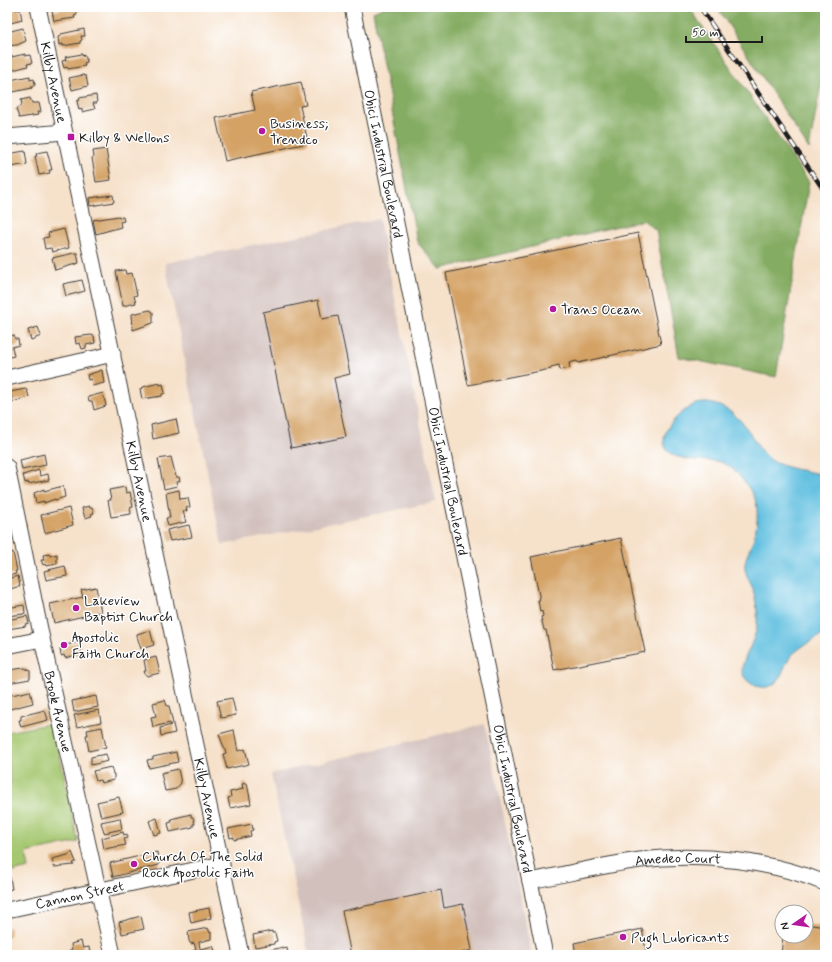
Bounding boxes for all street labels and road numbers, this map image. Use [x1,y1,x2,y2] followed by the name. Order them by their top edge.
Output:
[36,40,71,125] street label: Kilby Avenue
[359,88,407,240] street label: Obici Industrial Boulevard
[424,406,471,557] street label: Obici Industrial Boulevard
[121,439,156,524] street label: Kilby Avenue
[39,669,75,754] street label: Brook Avenue
[488,723,536,875] street label: Obici Industrial Boulevard
[189,756,224,840] street label: Kilby Avenue
[634,849,722,871] street label: Amedeo Court
[34,877,125,914] street label: Cannon Street

